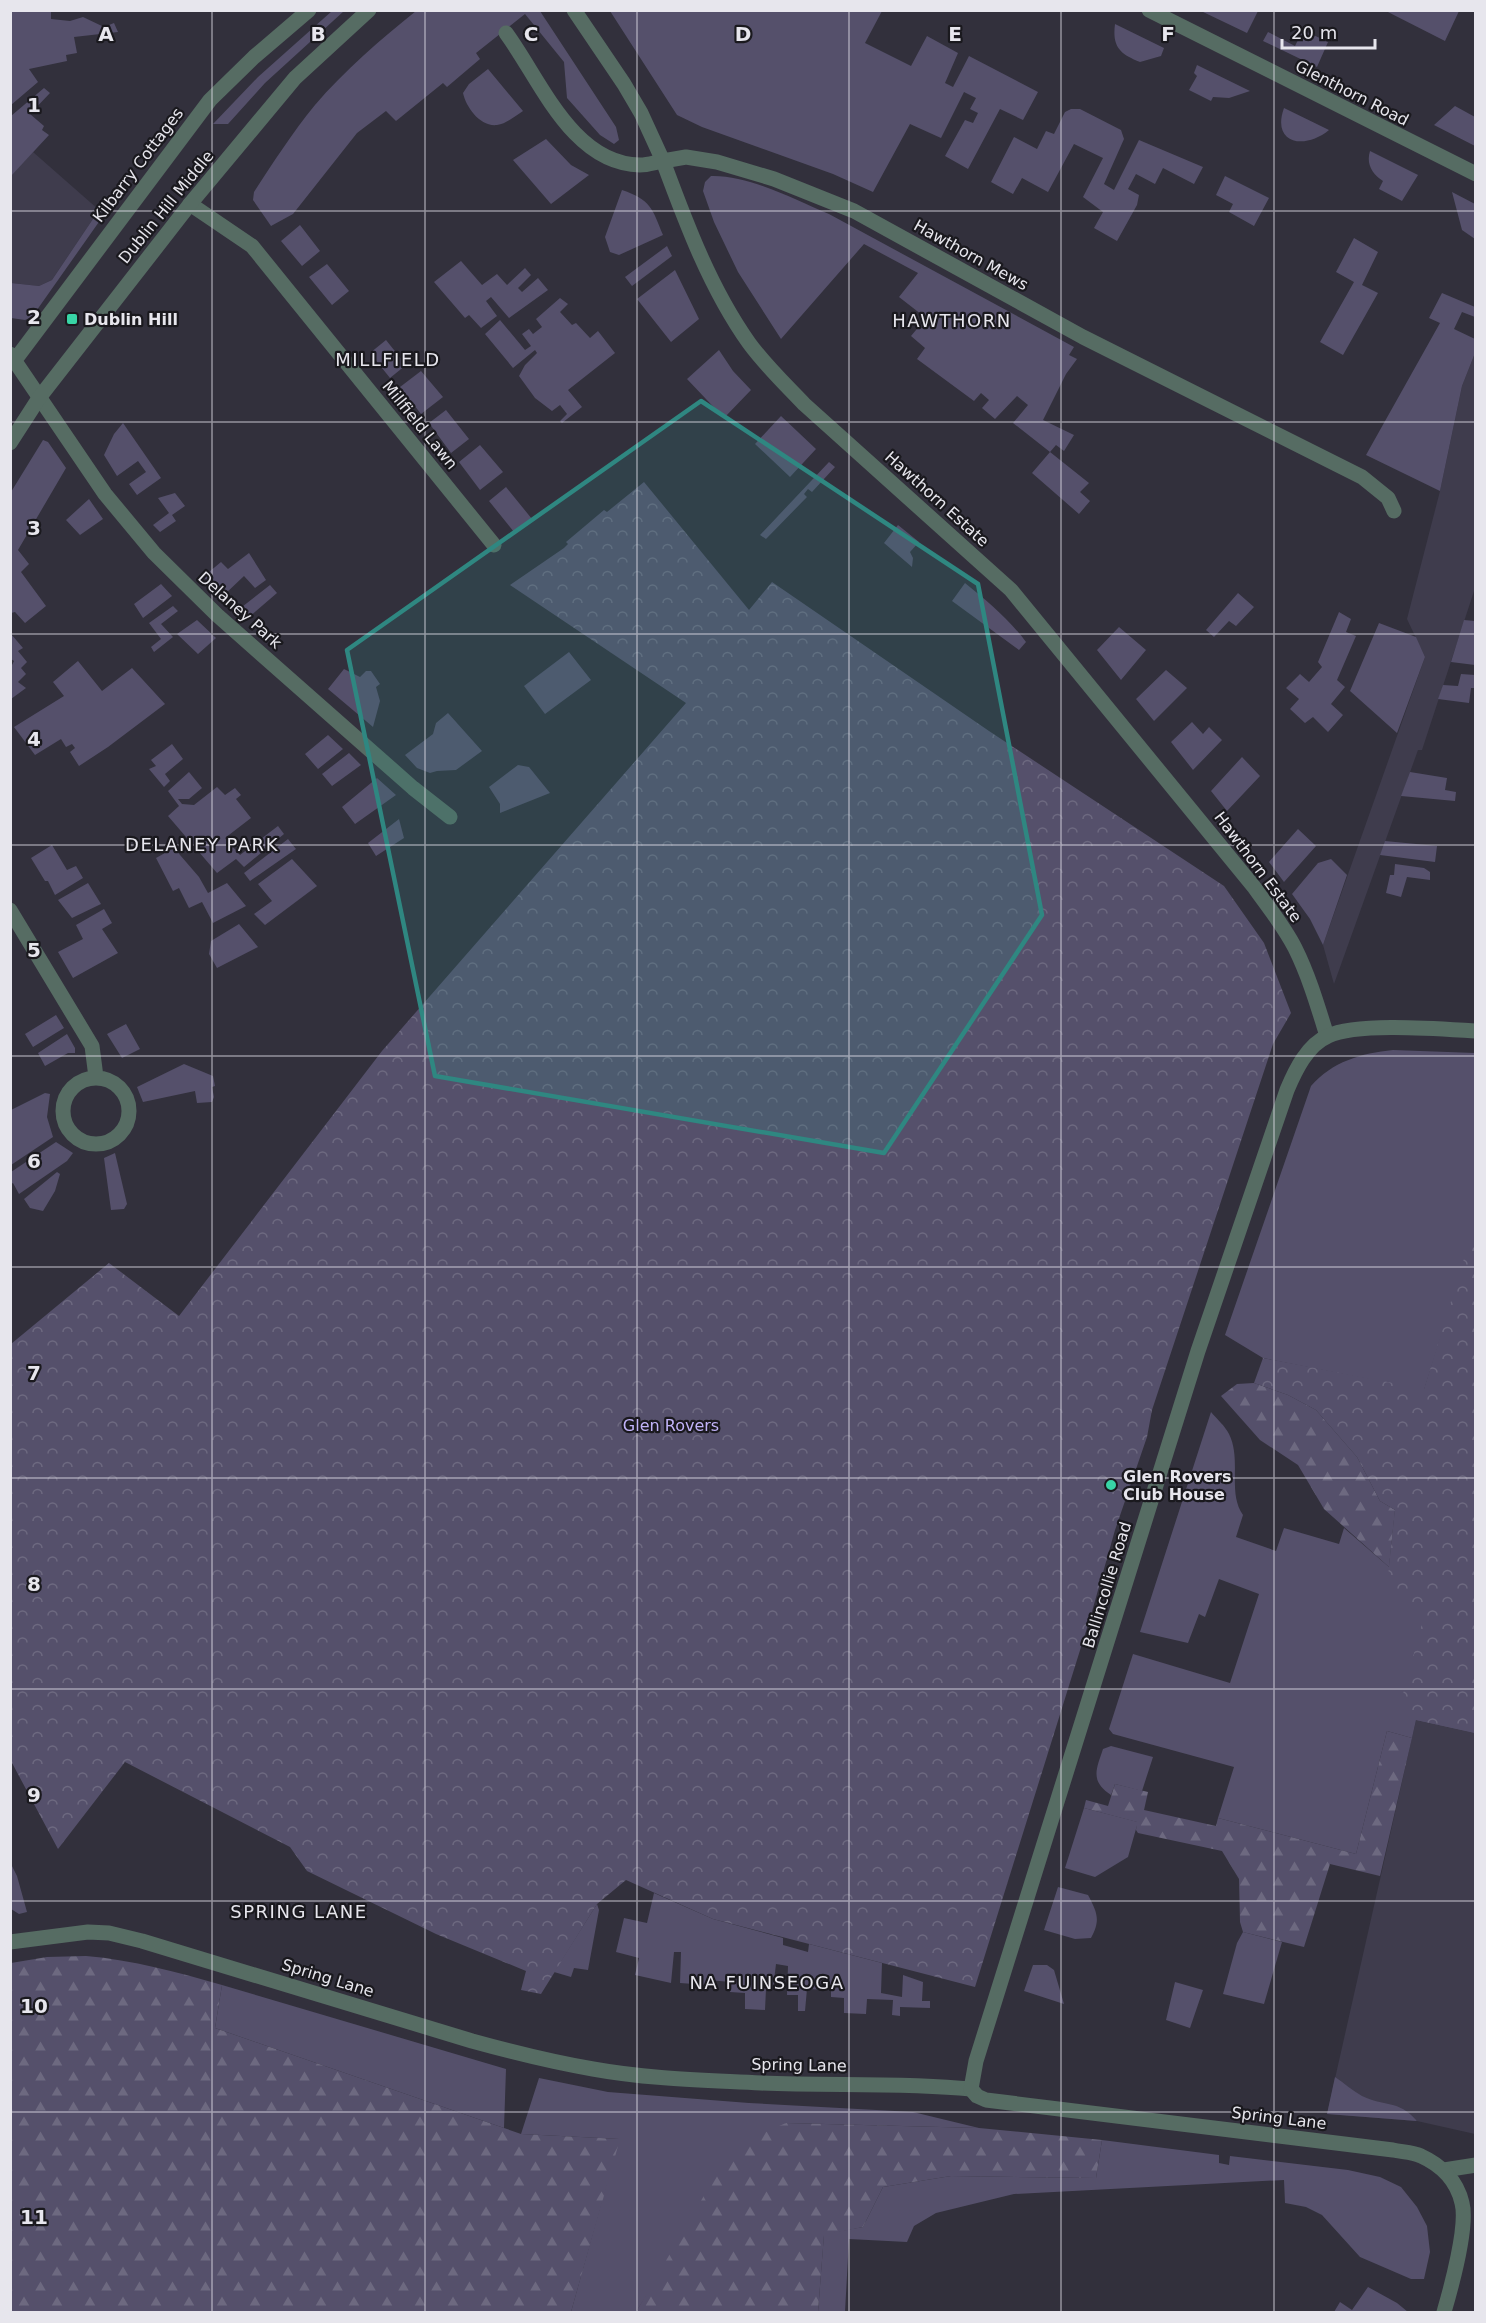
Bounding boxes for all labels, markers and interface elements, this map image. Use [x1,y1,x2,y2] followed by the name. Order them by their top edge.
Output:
[1282,12,1375,50] scale bar
[98,22,114,46] text: A
[310,22,326,46] text: B
[524,22,538,46] text: C
[735,22,751,46] text: D
[948,22,962,46] text: E
[1161,22,1175,46] text: F
[1291,22,1337,43] text: 20 m
[1292,56,1412,130] street label: Glenthorn Road
[27,93,41,117] text: 1
[89,104,187,226] street label: Kilbarry Cottages
[115,147,217,267] street label: Dublin Hill Middle
[911,216,1031,294] street label: Hawthorn Mews
[27,305,41,329] text: 2
[84,310,178,329] place label: Dublin Hill
[892,310,1012,331] district label: HAWTHORN
[65,312,79,326] marker: Dublin Hill
[335,349,441,370] district label: MILLFIELD
[378,377,462,473] street label: Millfield Lawn
[881,447,993,551] street label: Hawthorn Estate
[27,516,41,540] text: 3
[194,568,286,653] street label: Delaney Park
[27,727,41,751] text: 4
[1210,808,1306,926] street label: Hawthorn Estate
[125,834,279,855] district label: DELANEY PARK
[27,938,41,962] text: 5
[27,1149,41,1173] text: 6
[27,1361,41,1385] text: 7
[623,1416,719,1435] park label: Glen Rovers
[1123,1467,1231,1504] place label: Glen Rovers Club House
[1104,1478,1118,1492] marker: Glen Rovers Club House
[1079,1519,1135,1651] street label: Ballincollie Road
[27,1572,41,1596] text: 8
[27,1783,41,1807] text: 9
[230,1901,368,1922] district label: SPRING LANE
[280,1955,376,2001] street label: Spring Lane
[689,1972,845,1993] district label: NA FUINSEOGA
[20,1994,48,2018] text: 10
[751,2055,847,2075] street label: Spring Lane
[1230,2103,1328,2133] street label: Spring Lane
[20,2205,48,2229] text: 11

